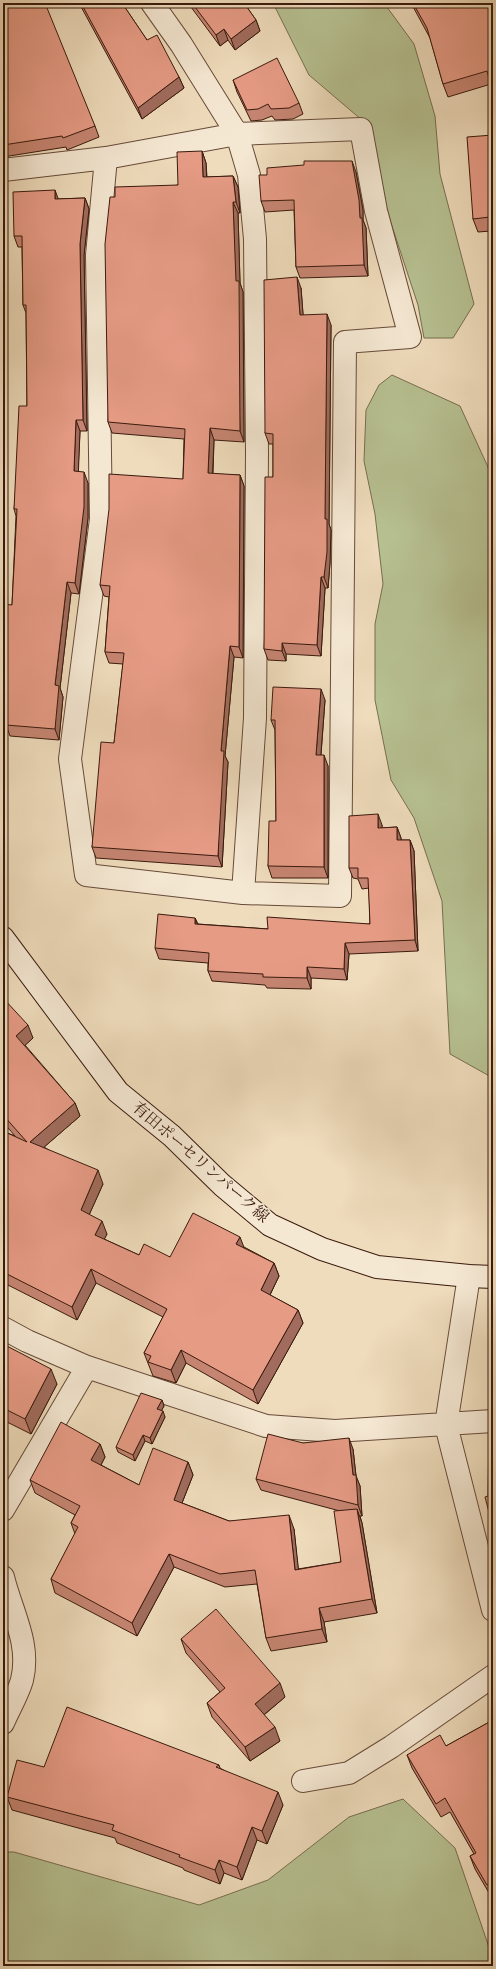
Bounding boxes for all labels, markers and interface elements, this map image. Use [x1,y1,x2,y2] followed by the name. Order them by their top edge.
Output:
[129,1098,272,1226] street label: 有田ポーセリンパーク線

